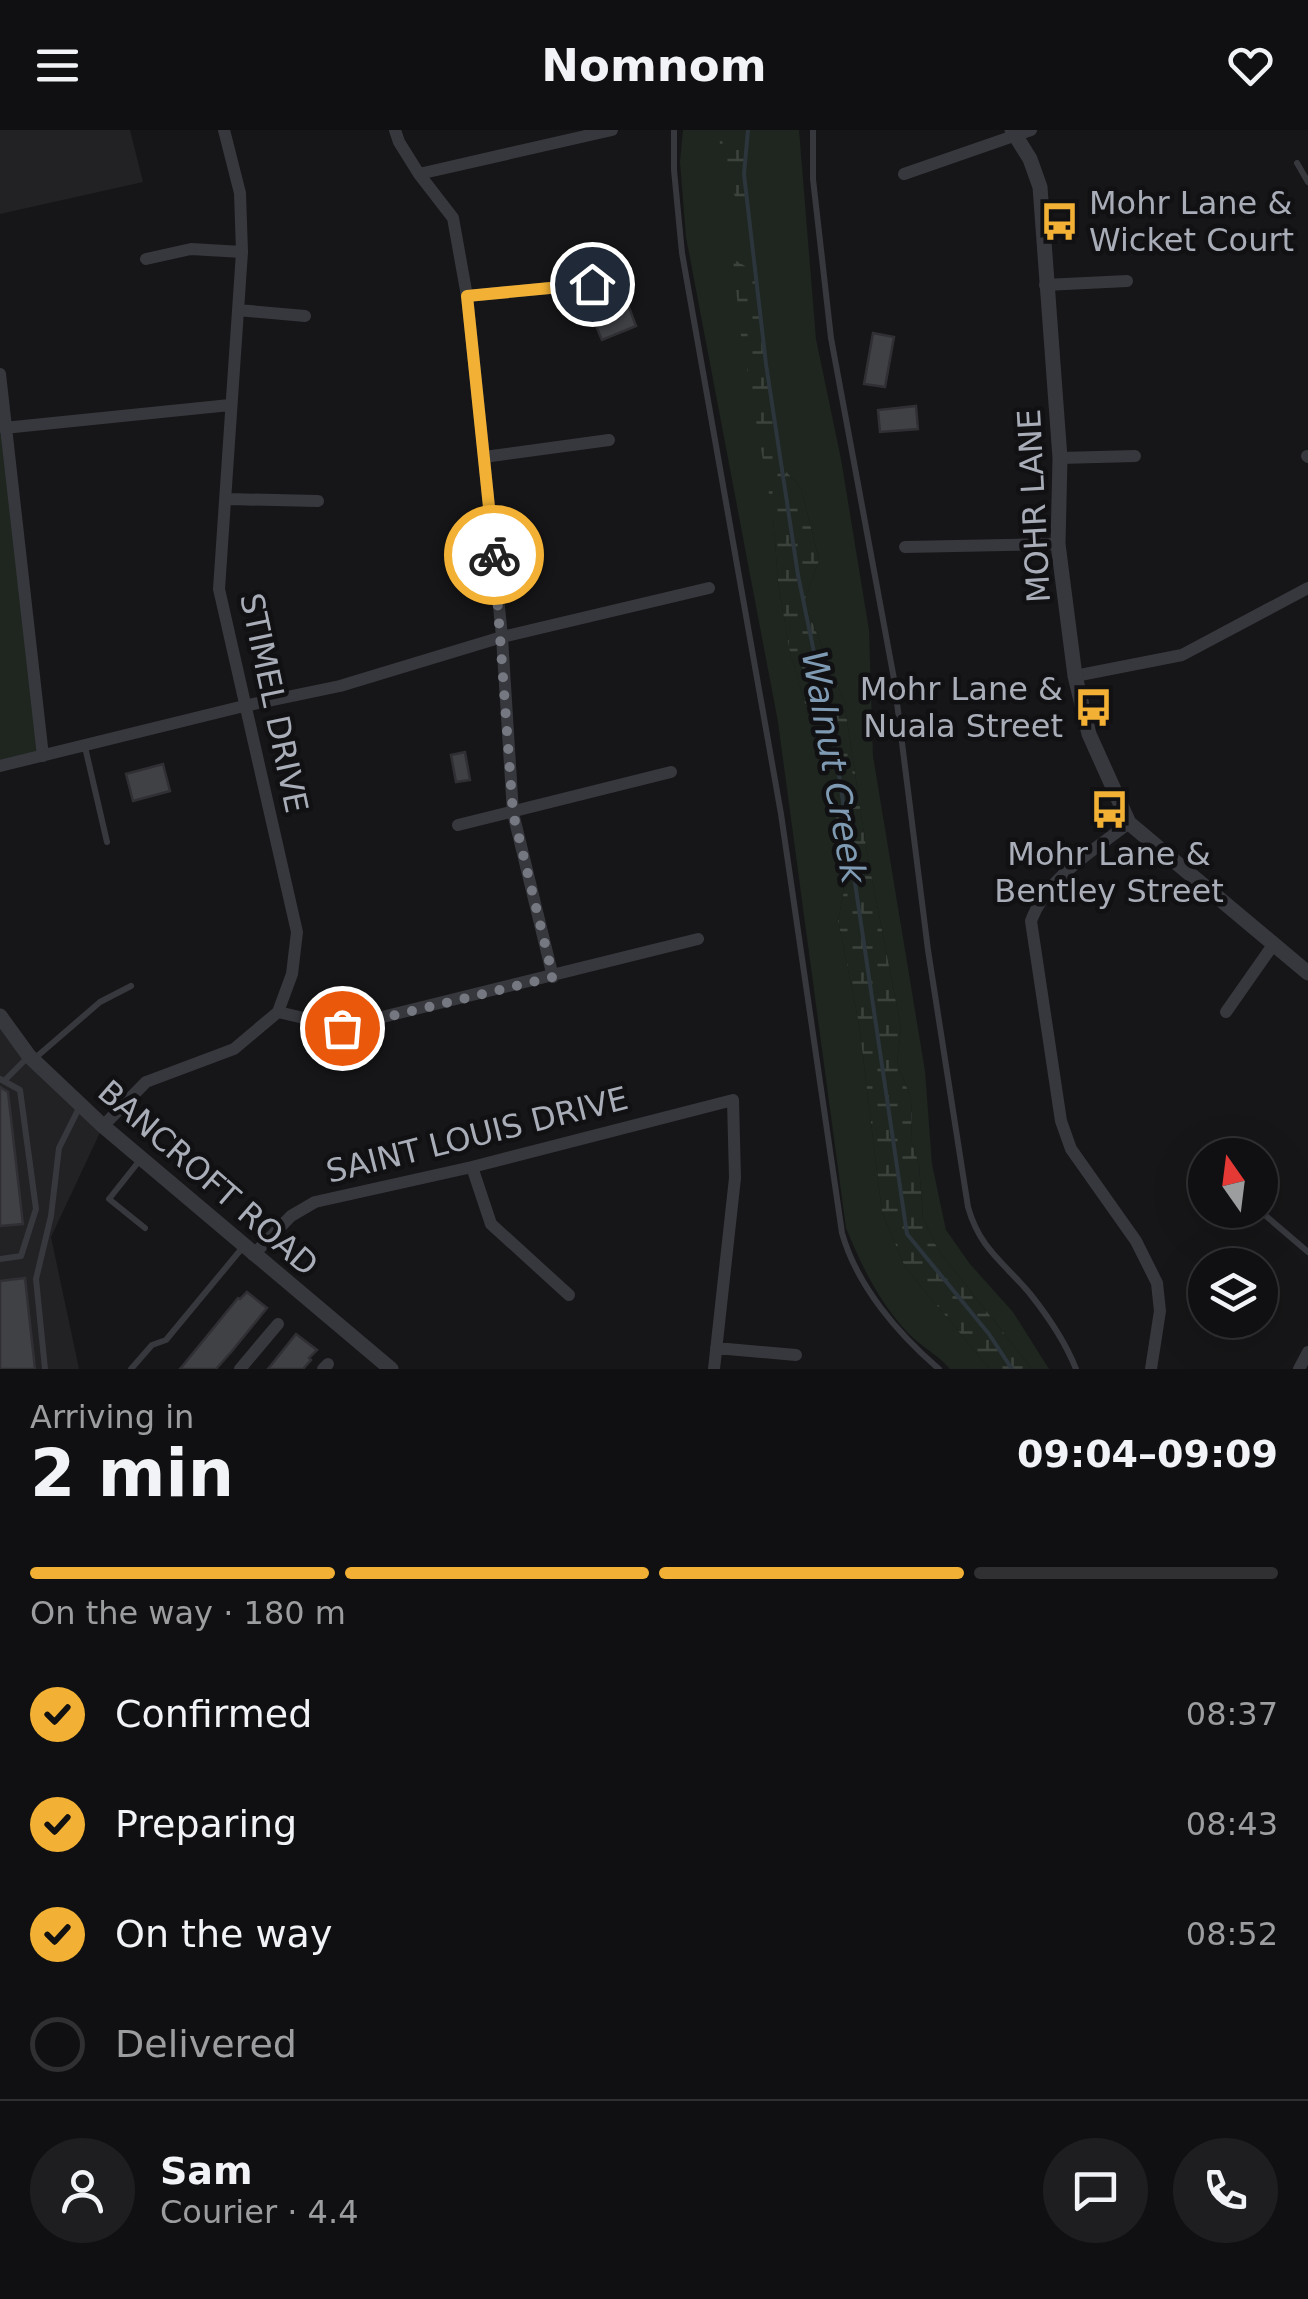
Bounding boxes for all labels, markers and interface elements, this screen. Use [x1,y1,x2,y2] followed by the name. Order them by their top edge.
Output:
[30,38,85,93] icon: menu
[1223,38,1278,93] icon: heart
[541,39,767,92] text: Nomnom
[1089,184,1294,259] place label: Mohr Lane & Wicket Court
[1038,200,1080,242] bus stop icon: Mohr Lane & Wicket Court
[550,242,635,327] pin
[565,257,620,312] icon: home
[1010,408,1058,604] street label: MOHR LANE
[444,505,544,605] courier
[467,528,522,583] icon: bike
[232,590,316,816] street label: STIMEL DRIVE
[794,648,874,888] water label: Walnut Creek
[860,670,1063,745] place label: Mohr Lane & Nuala Street
[1072,686,1114,728] bus stop icon: Mohr Lane & Nuala Street
[1088,788,1130,830] bus stop icon: Mohr Lane & Bentley Street
[994,835,1224,910] place label: Mohr Lane & Bentley Street
[300,986,385,1071] pin
[315,1001,370,1056] icon: bag
[90,1072,326,1284] street label: BANCROFT ROAD
[322,1079,632,1191] street label: SAINT LOUIS DRIVE
[1188,1138,1278,1228] north arrow
[1188,1138,1278,1338] map controls
[1188,1248,1278,1338] button: layers
[30,1398,194,1436] text: Arriving in
[1017,1432,1278,1476] text: 09:04–09:09
[30,1436,234,1511] text: 2 min
[30,1594,346,1632] text: On the way · 180 m
[30,1687,85,1742] icon: check
[115,1692,312,1736] text: Confirmed
[1186,1695,1278,1733] text: 08:37
[30,1797,85,1852] icon: check
[115,1802,297,1846] text: Preparing
[1186,1805,1278,1843] text: 08:43
[30,1907,85,1962] icon: check
[115,1912,332,1956] text: On the way
[1186,1915,1278,1953] text: 08:52
[115,2022,297,2066] text: Delivered
[30,2138,135,2243] button: person
[1043,2138,1148,2243] button: chat
[1173,2138,1278,2243] button: phone
[160,2149,253,2193] text: Sam
[160,2193,359,2231] text: Courier · 4.4

